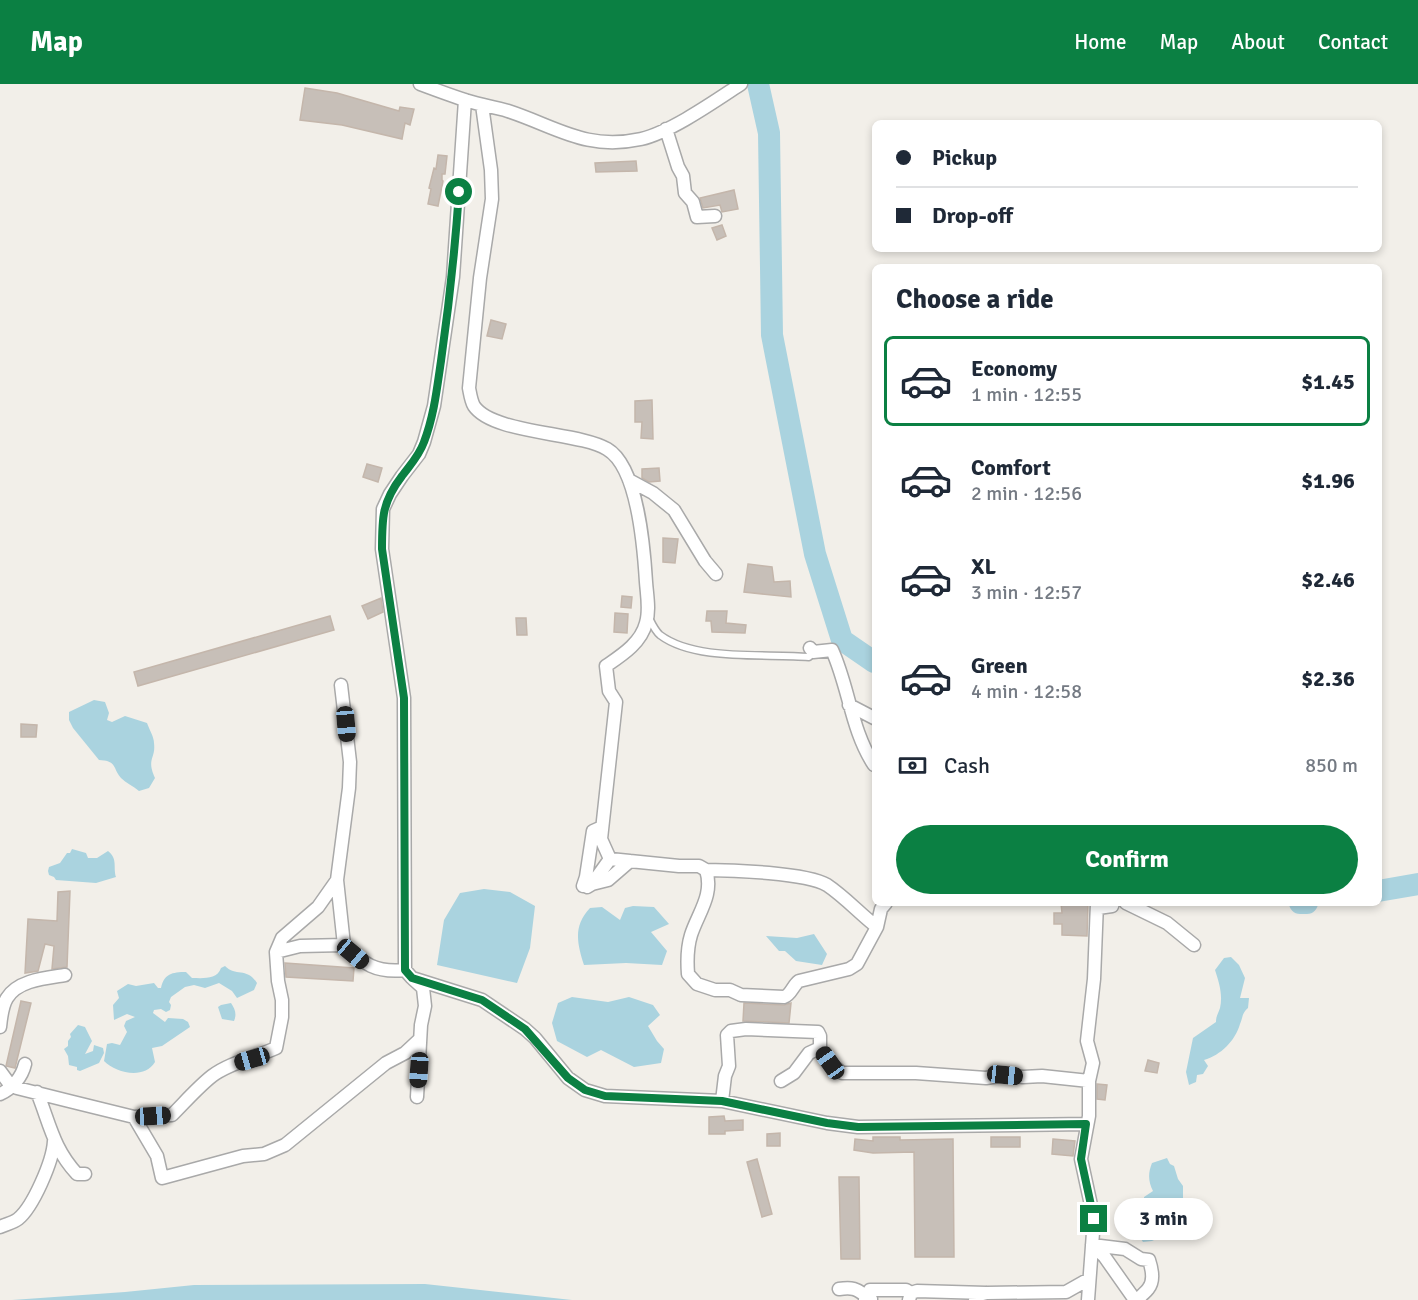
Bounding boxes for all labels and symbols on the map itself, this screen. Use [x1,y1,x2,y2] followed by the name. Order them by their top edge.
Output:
[445,178,472,205] route start
[335,705,357,743] car
[333,936,373,972] car
[812,1043,848,1083] car
[232,1045,272,1073] car
[409,1051,429,1089] car
[986,1064,1024,1086] car
[135,1106,171,1126] car
[1115,1198,1214,1240] callout: 3 min
[1080,1205,1107,1232] route end

